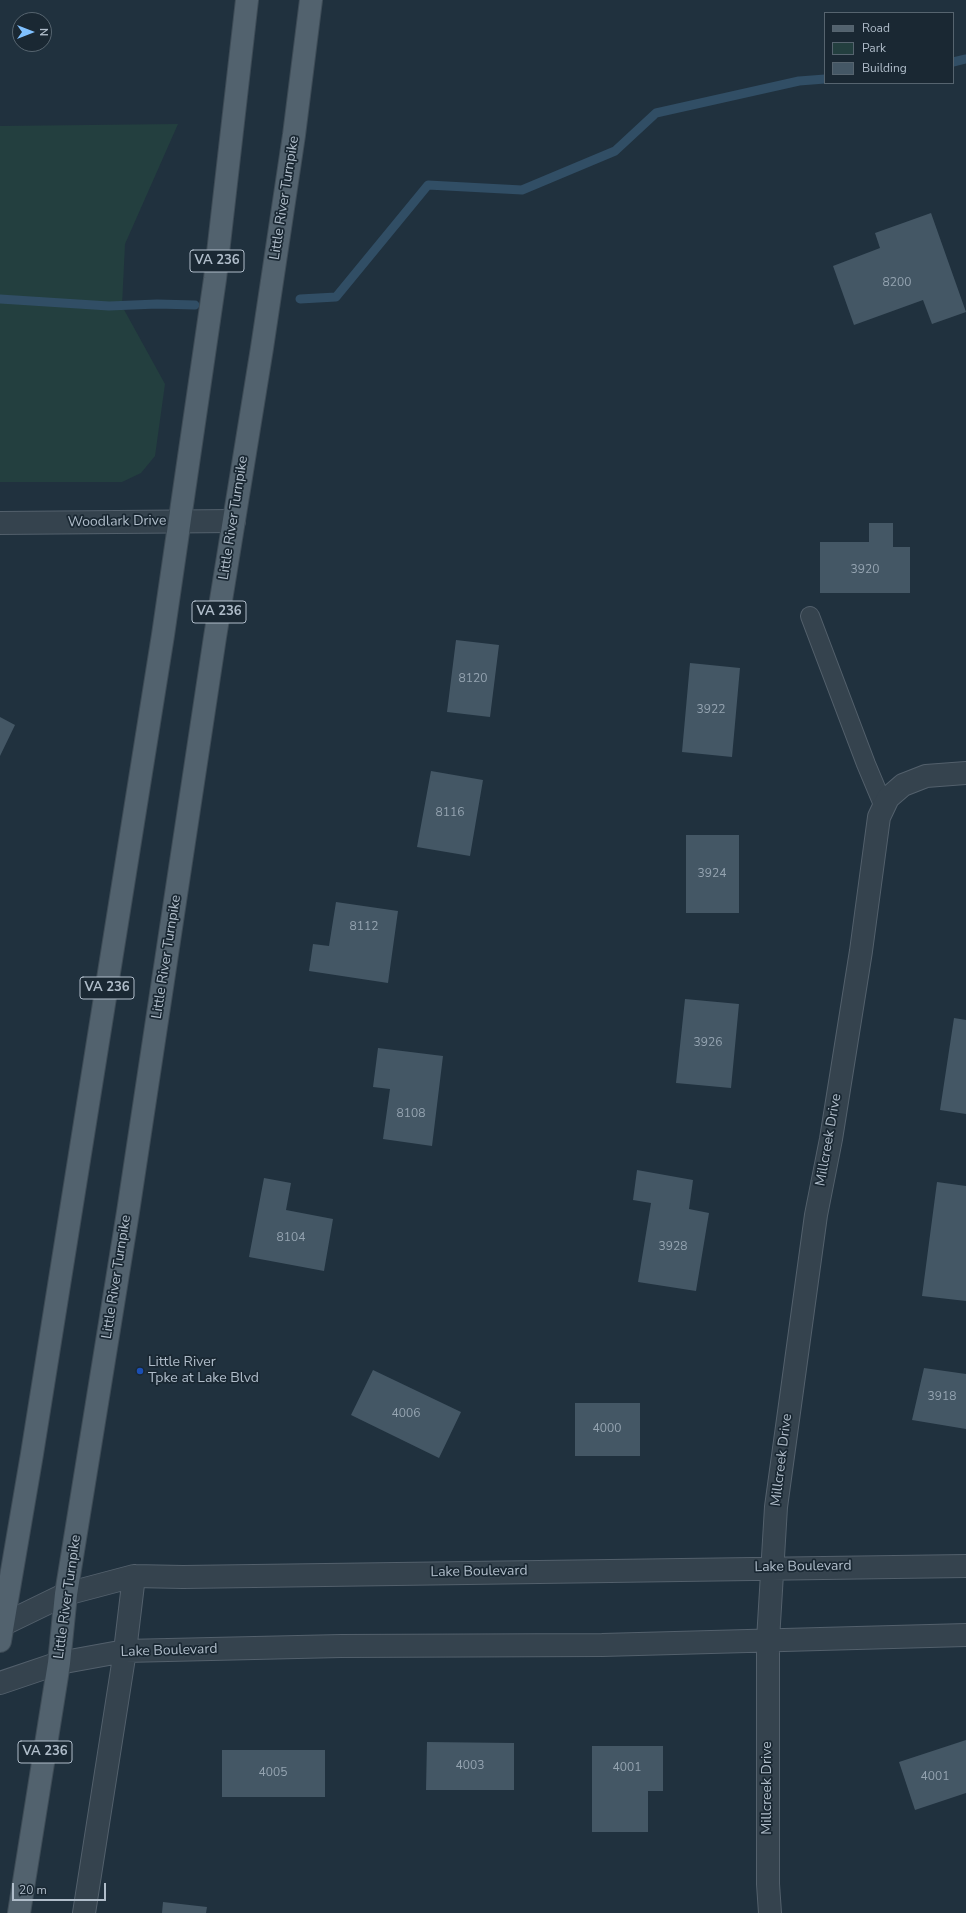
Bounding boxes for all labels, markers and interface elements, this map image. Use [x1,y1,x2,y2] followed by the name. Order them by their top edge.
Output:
[12,12,52,52] north arrow
[824,12,954,84] legend
[862,20,890,36] text: Road
[36,28,51,36] text: N
[862,40,886,56] text: Park
[862,60,907,76] text: Building
[267,135,303,261] street label: Little River Turnpike
[190,250,244,272] road number: VA 236
[883,276,911,290] house number: 8200
[216,455,252,581] street label: Little River Turnpike
[68,513,166,531] street label: Woodlark Drive
[851,563,879,577] house number: 3920
[192,601,246,623] road number: VA 236
[459,672,487,686] house number: 8120
[697,703,725,717] house number: 3922
[436,806,464,820] house number: 8116
[698,867,726,881] house number: 3924
[149,894,185,1020] street label: Little River Turnpike
[350,920,378,934] house number: 8112
[80,977,134,999] road number: VA 236
[694,1036,722,1050] house number: 3926
[813,1092,845,1188] street label: Millcreek Drive
[397,1107,425,1121] house number: 8108
[99,1214,135,1340] street label: Little River Turnpike
[277,1231,305,1245] house number: 8104
[659,1240,687,1254] house number: 3928
[148,1355,259,1388] place label: Little River Tpke at Lake Blvd
[135,1366,145,1376] marker: Little River Tpke at Lake Blvd
[928,1390,956,1404] house number: 3918
[392,1407,420,1421] house number: 4006
[768,1413,796,1507] street label: Millcreek Drive
[593,1422,621,1436] house number: 4000
[51,1534,85,1660] street label: Little River Turnpike
[754,1558,852,1576] street label: Lake Boulevard
[430,1563,528,1581] street label: Lake Boulevard
[120,1641,218,1661] street label: Lake Boulevard
[18,1741,72,1763] road number: VA 236
[760,1741,776,1835] street label: Millcreek Drive
[456,1759,484,1773] house number: 4003
[613,1761,641,1775] house number: 4001
[259,1766,287,1780] house number: 4005
[921,1770,949,1784] house number: 4001
[14,1875,108,1901] scale bar
[19,1882,47,1898] text: 20 m

